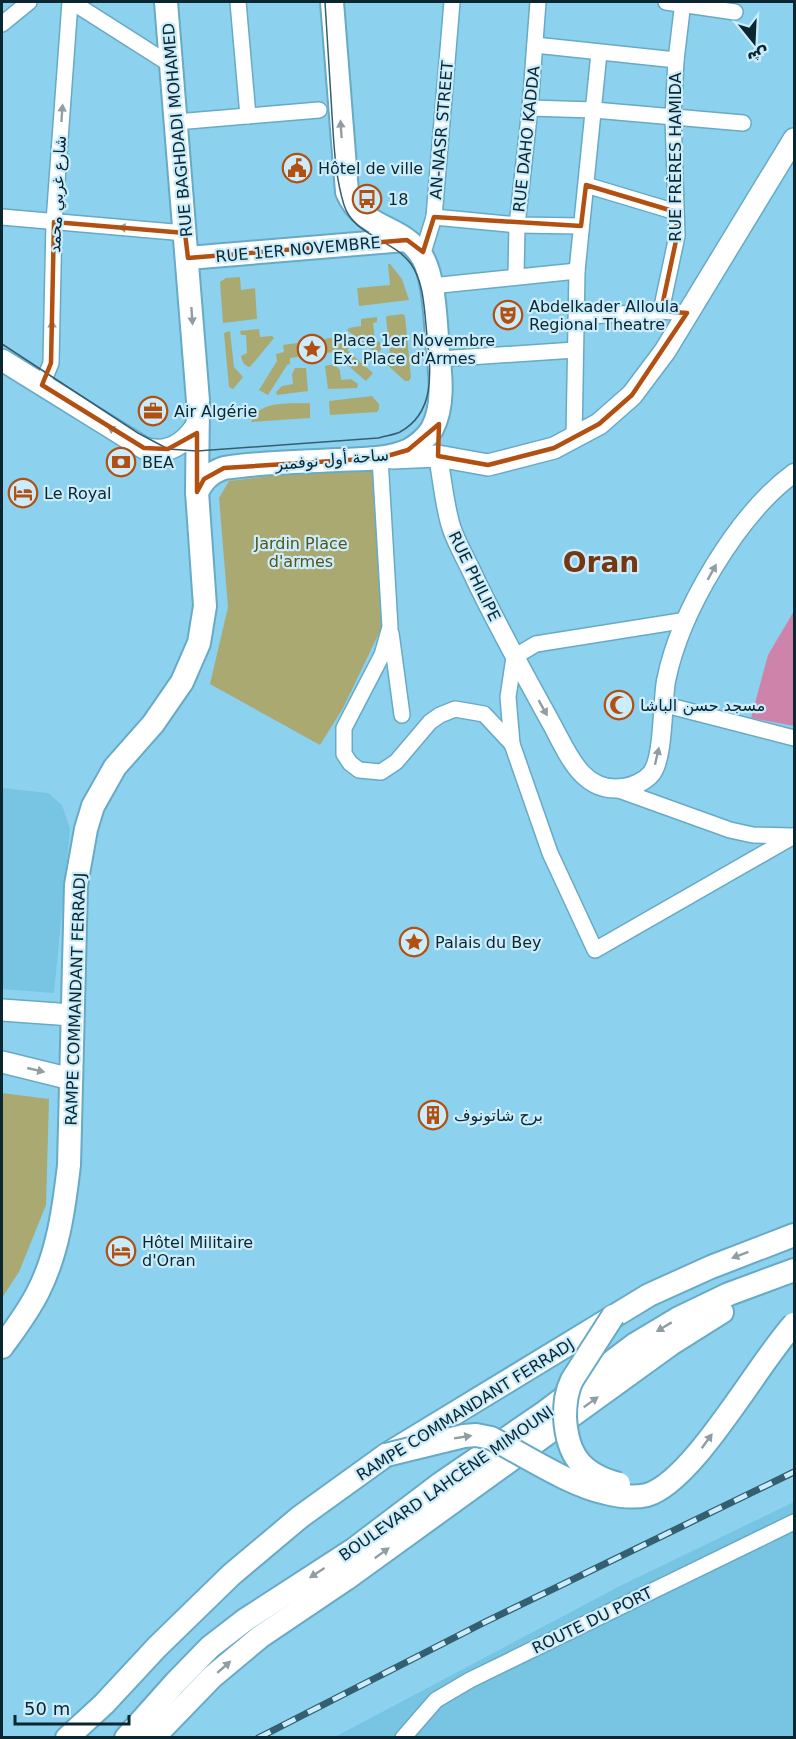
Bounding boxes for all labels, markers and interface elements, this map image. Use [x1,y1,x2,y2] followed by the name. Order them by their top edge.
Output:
[724,12,784,72] north arrow
[159,22,196,238] street label: RUE BAGHDADI MOHAMED
[745,43,772,68] text: ش
[426,60,457,200] street label: AN-NASR STREET
[509,65,544,213] street label: RUE DAHO KADDA
[666,72,685,242] street label: RUE FRÈRES HAMIDA
[57,103,67,122] one-way arrow
[337,120,346,139] one-way arrow
[45,135,71,253] street label: شارع غربي محمد
[281,152,313,184] public building icon: Hôtel de ville
[318,159,423,178] place label: Hôtel de ville
[351,183,383,215] bus stop icon: 18
[388,190,408,209] place label: 18
[117,223,136,233] one-way arrow
[215,233,381,266] street label: RUE 1ER NOVEMBRE
[529,297,679,334] place label: Abdelkader Alloula Regional Theatre
[492,299,524,331] theatre icon: Abdelkader Alloula Regional Theatre
[187,307,197,326] one-way arrow
[47,319,56,338] one-way arrow
[333,331,495,368] place label: Place 1er Novembre Ex. Place d'Armes
[296,333,328,365] place icon: Place 1er Novembre Ex. Place d'Armes
[137,395,169,427] office icon: Air Algérie
[174,402,257,421] place label: Air Algérie
[107,425,123,436] one-way arrow
[273,444,390,475] street label: ساحة أول نوفمبر
[105,446,137,478] bank icon: BEA
[142,453,174,472] place label: BEA
[7,477,39,509] hotel icon: Le Royal
[44,484,111,503] place label: Le Royal
[445,528,505,624] street label: RUE PHILIPE
[253,534,348,571] park label: Jardin Place d'armes
[563,546,639,579] district label: Oran
[707,563,717,580] one-way arrow
[603,689,635,721] mosque icon: مسجد حسن الباشا
[640,696,765,716] place label: مسجد حسن الباشا
[538,700,548,717] one-way arrow
[653,747,663,765] one-way arrow
[62,872,89,1126] street label: RAMPE COMMANDANT FERRADJ
[398,926,430,958] place icon: Palais du Bey
[435,933,542,952] place label: Palais du Bey
[27,1066,46,1076] one-way arrow
[417,1099,449,1131] building icon: برج شاتونوف
[454,1106,543,1126] place label: برج شاتونوف
[142,1233,253,1270] place label: Hôtel Militaire d'Oran
[105,1235,137,1267] hotel icon: Hôtel Militaire d'Oran
[730,1251,748,1261] one-way arrow
[655,1322,672,1332] one-way arrow
[353,1334,578,1485] street label: RAMPE COMMANDANT FERRADJ
[584,1396,599,1408] one-way arrow
[335,1402,557,1565] street label: BOULEVARD LAHCÈNE MIMOUNI
[454,1432,473,1441] one-way arrow
[701,1433,713,1449] one-way arrow
[374,1547,390,1559] one-way arrow
[309,1567,325,1578] one-way arrow
[529,1583,656,1658] street label: ROUTE DU PORT
[216,1661,231,1674] one-way arrow
[15,1688,129,1726] scale bar
[24,1698,70,1719] text: 50 m

